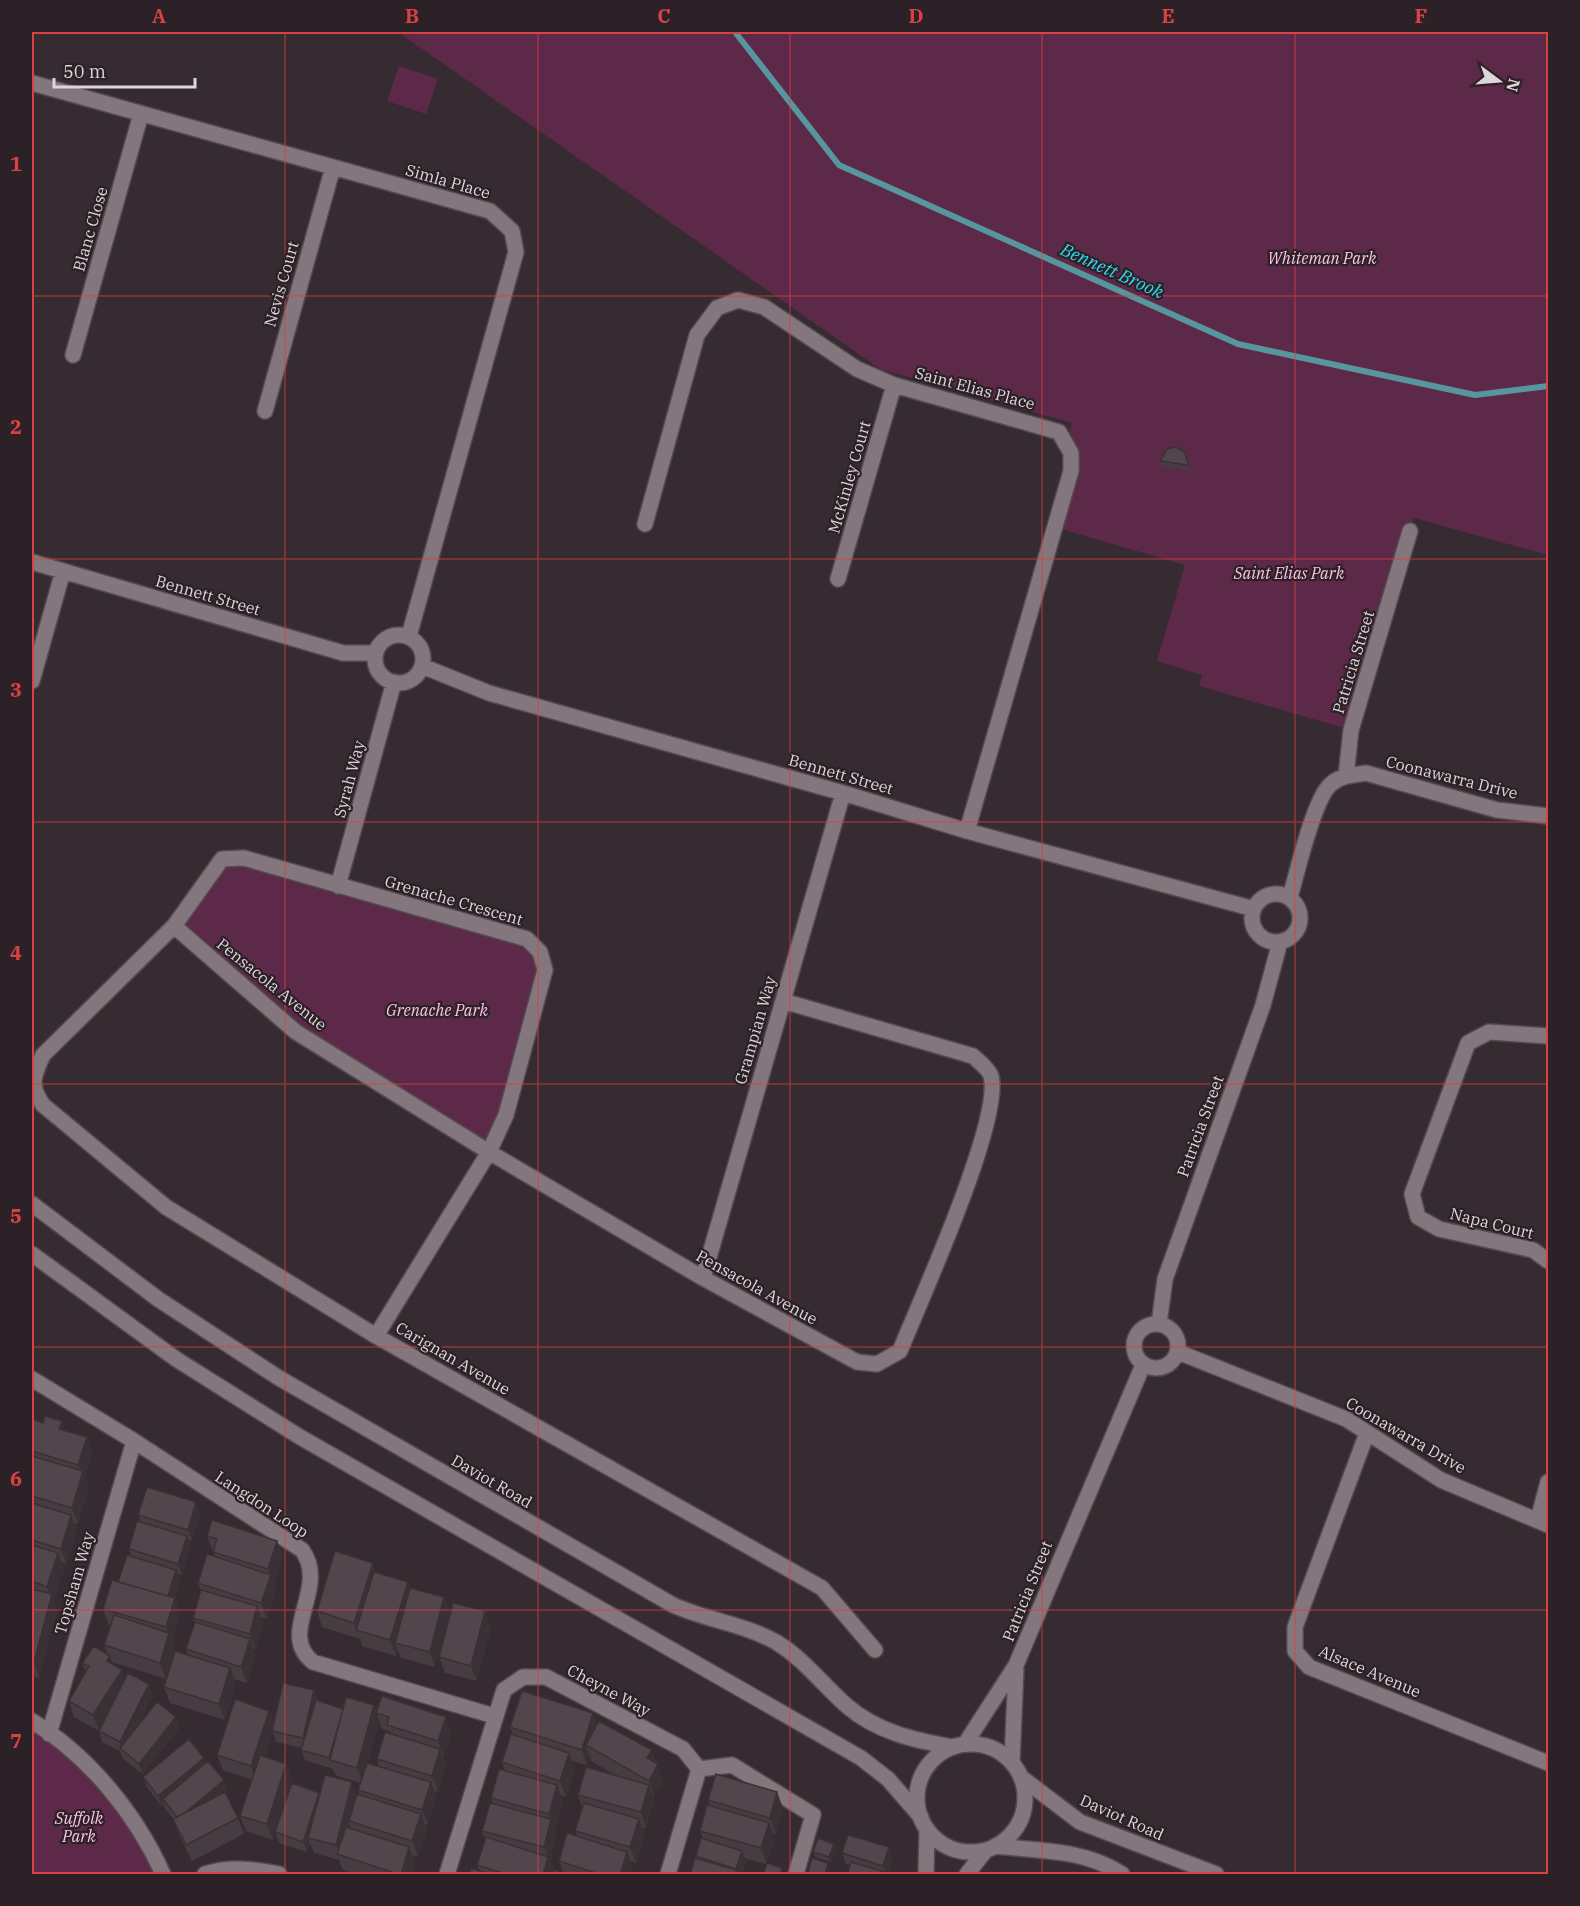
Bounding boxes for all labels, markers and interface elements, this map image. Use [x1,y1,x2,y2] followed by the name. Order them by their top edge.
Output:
[152,2,166,29] text: A
[405,2,419,29] text: B
[657,2,671,29] text: C
[908,2,924,29] text: D
[1161,2,1175,29] text: E
[1415,2,1427,29] text: F
[54,51,195,89] scale bar
[1469,51,1529,111] north arrow
[63,60,106,83] text: 50 m
[1502,76,1525,94] text: N
[10,150,22,177] text: 1
[403,159,493,203] street label: Simla Place
[68,184,112,274] street label: Blanc Close
[1056,237,1168,304] water label: Bennett Brook
[259,239,303,329] street label: Nevis Court
[1268,248,1377,268] park label: Whiteman Park
[913,362,1037,414] street label: Saint Elias Place
[10,413,22,440] text: 2
[823,418,875,536] street label: McKinley Court
[1233,563,1345,583] park label: Saint Elias Park
[153,570,263,620] street label: Bennett Street
[1328,608,1378,716] street label: Patricia Street
[10,676,22,703] text: 3
[329,738,369,820] street label: Syrah Way
[786,749,896,799] street label: Bennett Street
[1384,751,1520,803] street label: Coonawarra Drive
[383,871,526,929] street label: Grenache Crescent
[213,934,331,1034] street label: Pensacola Avenue
[10,939,22,966] text: 4
[730,973,780,1086] street label: Grampian Way
[386,1000,489,1020] park label: Grenache Park
[1172,1072,1228,1180] street label: Patricia Street
[10,1202,22,1229] text: 5
[1448,1203,1536,1243] street label: Napa Court
[693,1245,821,1329] street label: Pensacola Avenue
[392,1317,514,1399] street label: Carignan Avenue
[1342,1393,1470,1477] street label: Coonawarra Drive
[448,1450,536,1512] street label: Daviot Road
[10,1465,22,1492] text: 6
[212,1466,313,1542] street label: Langdon Loop
[50,1529,98,1637] street label: Topsham Way
[998,1537,1056,1644] street label: Patricia Street
[1316,1641,1424,1701] street label: Alsace Avenue
[564,1660,655,1721] street label: Cheyne Way
[10,1727,22,1754] text: 7
[1077,1790,1167,1845] street label: Daviot Road
[54,1808,104,1846] park label: Suffolk Park

